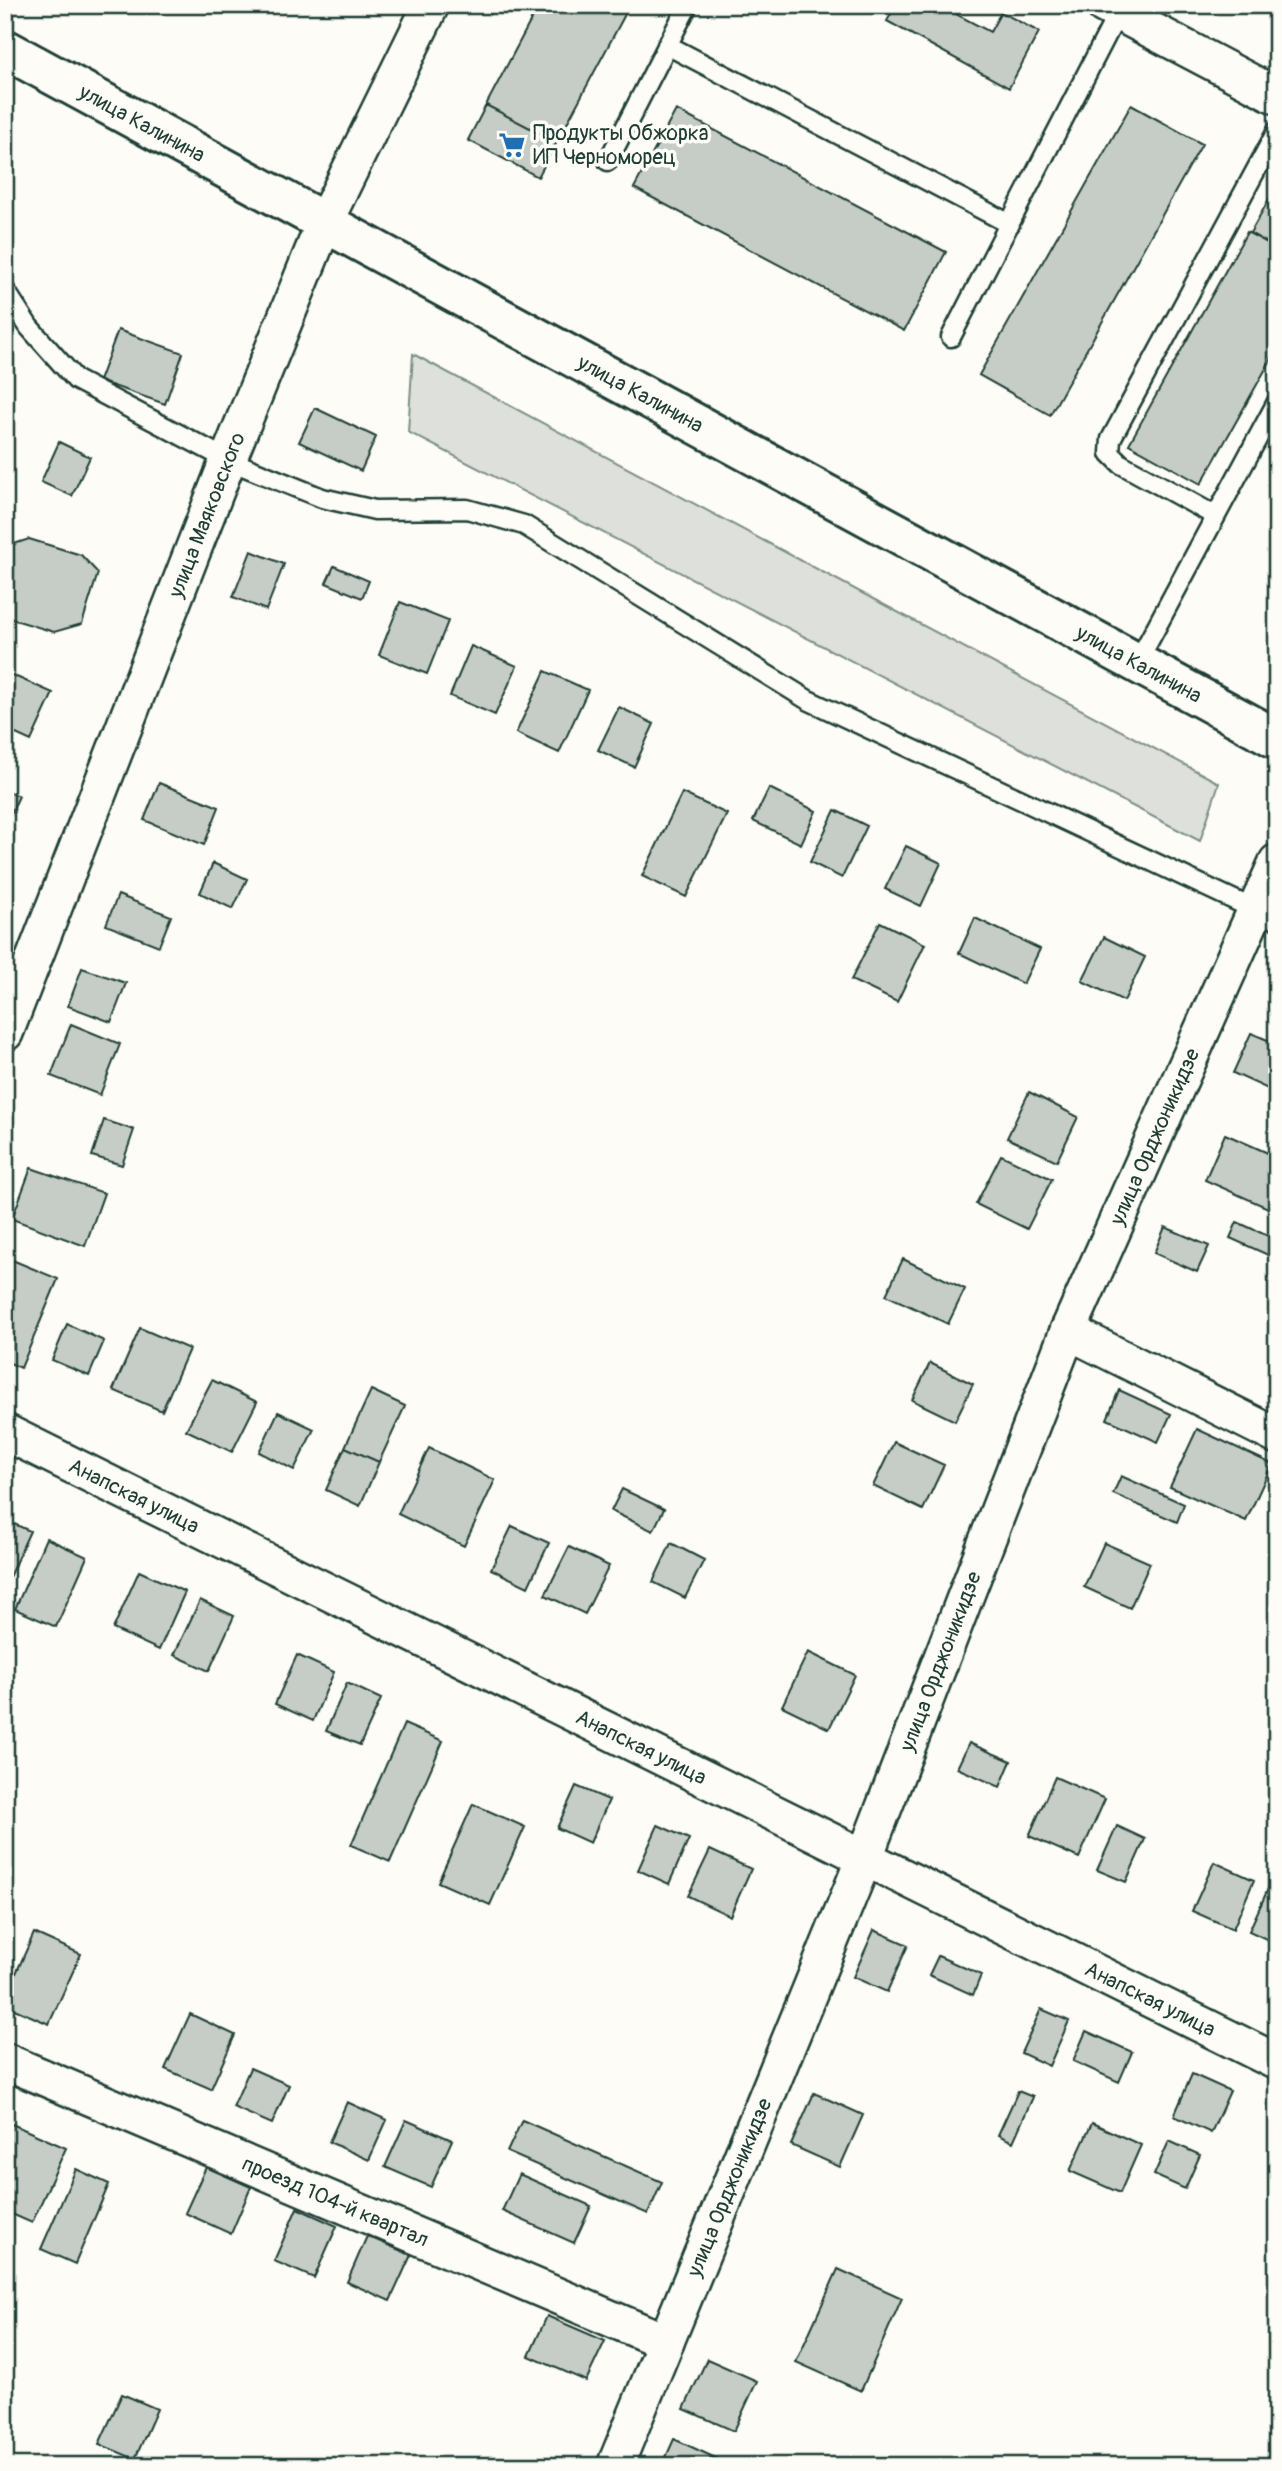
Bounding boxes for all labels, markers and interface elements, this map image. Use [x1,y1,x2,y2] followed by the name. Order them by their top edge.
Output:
[73,78,210,169] street label: улица Калинина
[533,120,708,171] place label: Продукты Обжорка ИП Черноморец
[497,130,527,160] supermarket icon: Продукты Обжорка ИП Черноморец
[572,349,708,439] street label: улица Калинина
[162,428,252,603] street label: улица Маяковского
[1070,619,1206,710] street label: улица Калинина
[1104,1044,1206,1230] street label: улица Орджоникидзе
[64,1453,204,1540] street label: Анапская улица
[894,1567,988,1756] street label: улица Орджоникидзе
[571,1704,711,1791] street label: Анапская улица
[1080,1956,1220,2043] street label: Анапская улица
[681,2094,779,2282] street label: улица Орджоникидзе
[238,2150,433,2253] street label: проезд 104-й квартал

